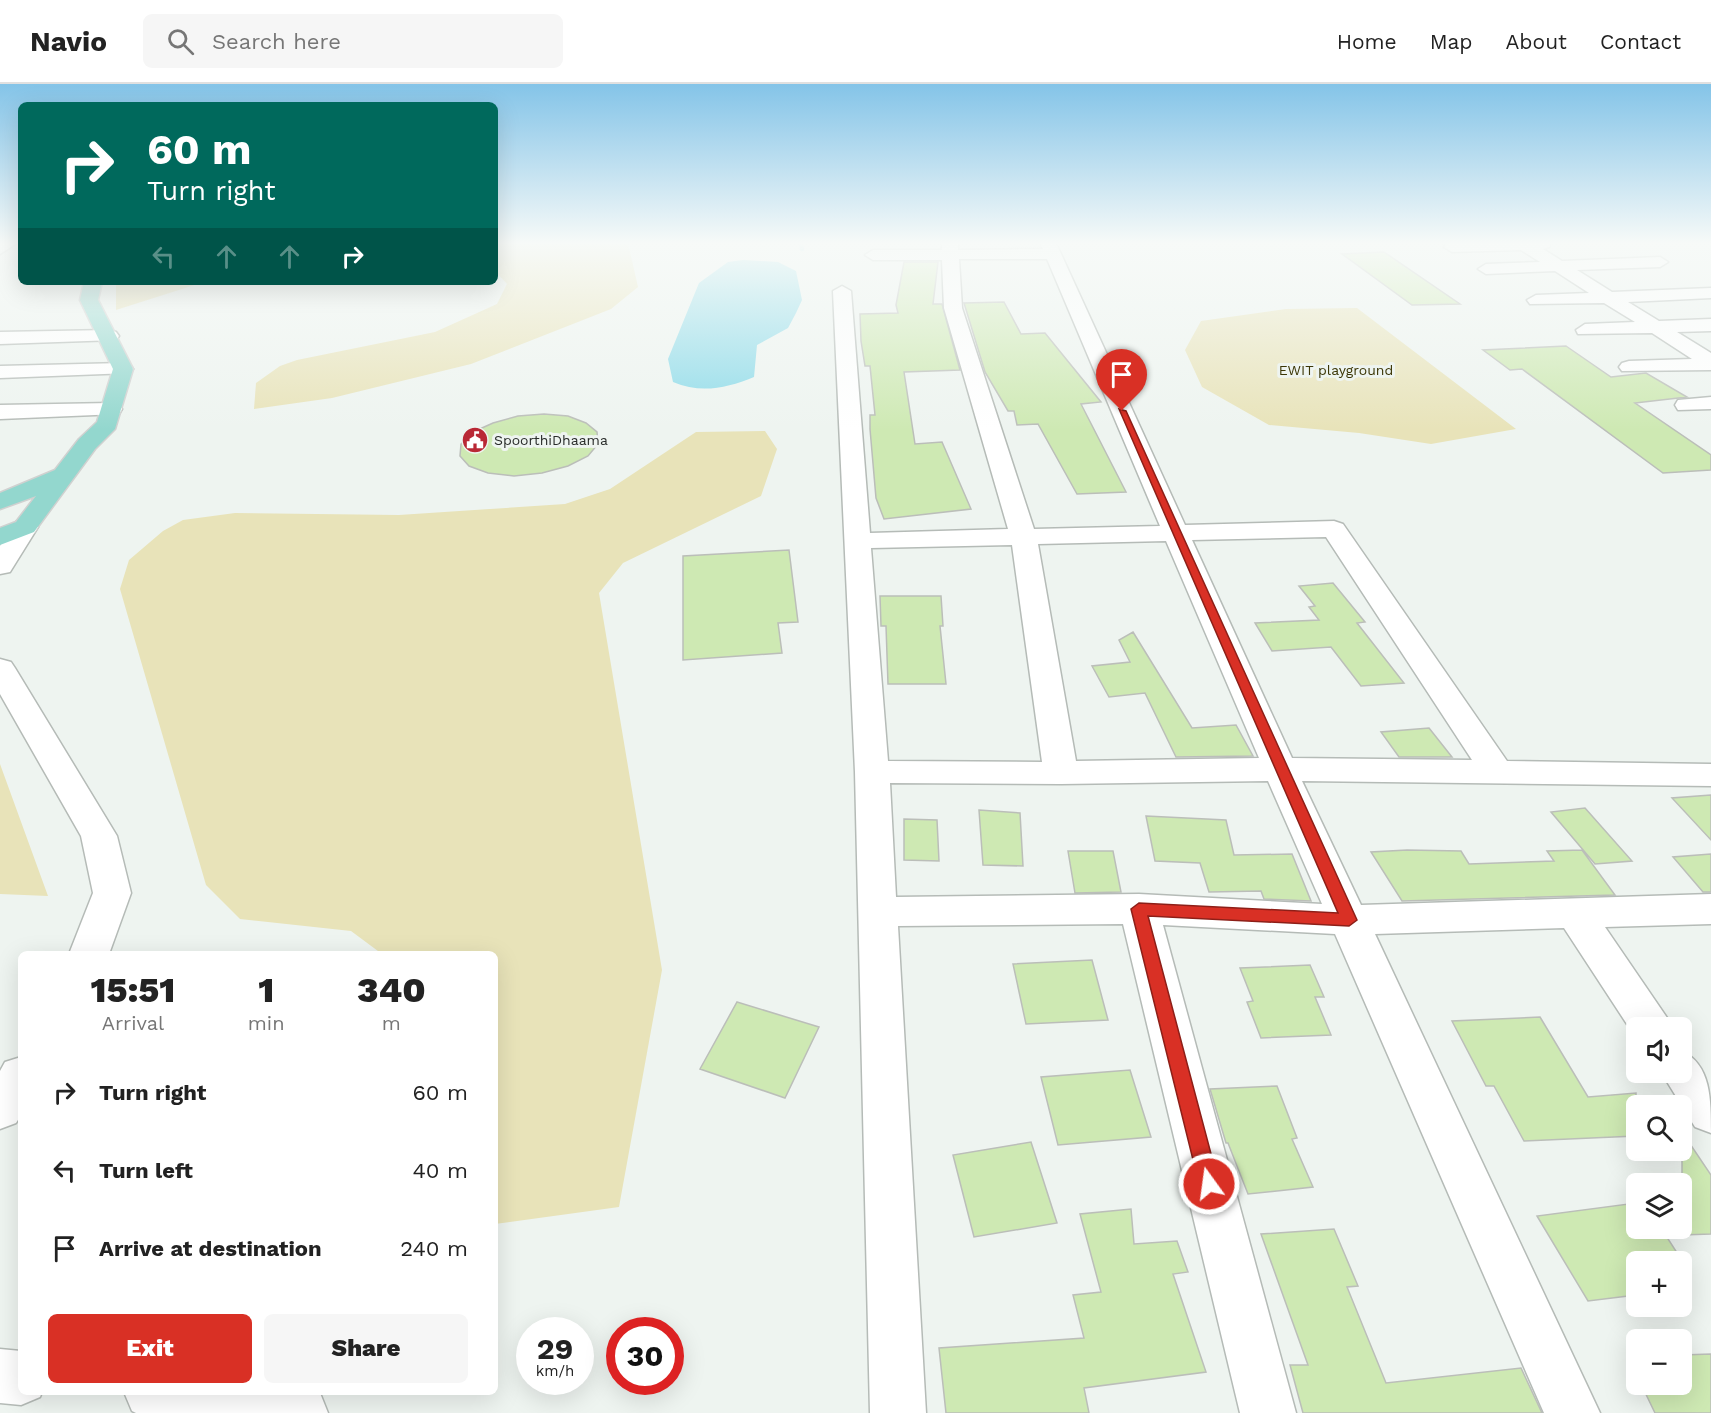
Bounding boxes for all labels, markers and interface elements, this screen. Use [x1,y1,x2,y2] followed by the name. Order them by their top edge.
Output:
[143,14,563,68] search box
[30,25,107,58] text: Navio
[164,25,197,58] icon: search
[212,29,341,54] text: Search here
[1337,29,1397,54] text: Home
[1430,29,1473,54] text: Map
[1506,29,1567,54] text: About
[1600,29,1681,54] text: Contact
[147,125,251,174] text: 60 m
[48,126,126,204] icon: right
[147,175,276,207] text: Turn right
[147,240,180,273] icon: left
[210,240,243,273] icon: ahead
[273,240,306,273] icon: ahead
[336,240,369,273] icon: right
[1096,349,1147,411] pin
[1105,358,1138,391] icon: arrive
[1279,362,1393,378] park label: EWIT playground
[460,425,490,455] public building icon: SpoorthiDhaama
[494,432,608,448] place label: SpoorthiDhaama
[90,969,175,1011] text: 15:51
[258,969,274,1011] text: 1
[357,969,426,1011] text: 340
[102,1011,164,1035] text: Arrival
[248,1011,285,1035] text: min
[382,1011,401,1035] text: m
[1626,1017,1692,1395] map controls
[1626,1017,1692,1083] button: sound
[48,1076,81,1109] icon: right
[99,1080,206,1105] text: Turn right
[412,1080,468,1105] text: 60 m
[1626,1095,1692,1161] button: search
[1177,1152,1241,1216] position arrow
[48,1154,81,1187] icon: left
[99,1158,193,1183] text: Turn left
[412,1158,468,1183] text: 40 m
[1626,1173,1692,1239] button: layers
[48,1232,81,1265] icon: arrive
[99,1236,322,1261] text: Arrive at destination
[400,1236,468,1261] text: 240 m
[1626,1251,1692,1317] button: +
[48,1314,252,1383] button: Exit
[264,1314,468,1383] button: Share
[606,1317,684,1395] speed limit sign: 30
[1626,1329,1692,1395] button: −
[537,1331,573,1366] text: 29
[536,1362,574,1380] text: km/h

